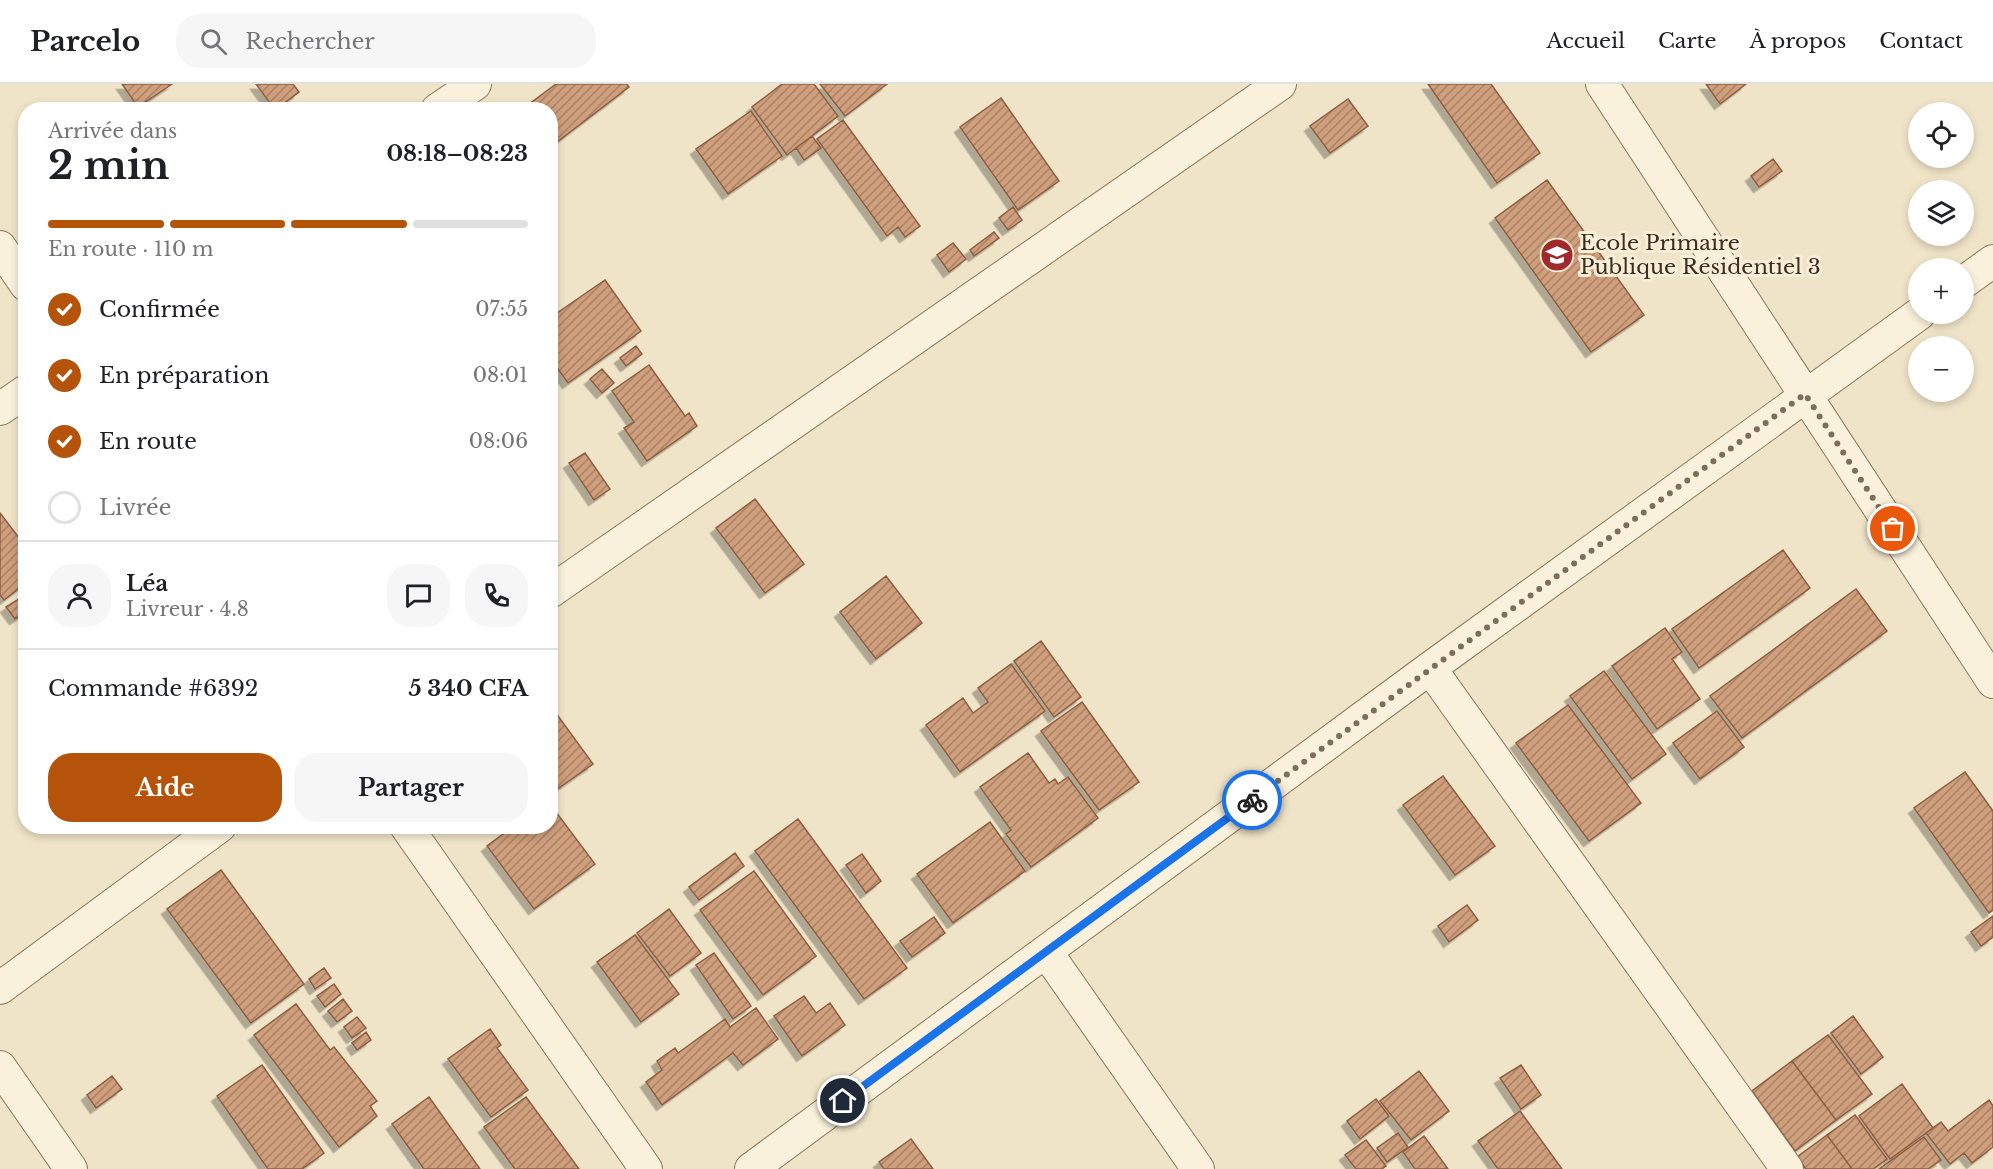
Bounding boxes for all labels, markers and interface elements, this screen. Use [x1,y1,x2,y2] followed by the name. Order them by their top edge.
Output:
[176,14,596,68] search box
[30,24,140,59] text: Parcelo
[197,25,230,58] icon: search
[245,28,375,55] text: Rechercher
[1547,28,1625,54] text: Accueil
[1658,28,1717,54] text: Carte
[1750,28,1846,54] text: À propos
[1879,28,1963,54] text: Contact
[1908,102,1974,402] map controls
[1908,102,1974,168] button: locate
[48,119,177,143] text: Arrivée dans
[386,140,528,167] text: 08:18–08:23
[48,141,169,190] text: 2 min
[1908,180,1974,246] button: layers
[1580,230,1821,280] place label: Ecole Primaire Publique Résidentiel 3
[48,237,213,261] text: En route · 110 m
[1539,237,1575,273] school or university icon: Ecole Primaire Publique Résidentiel 3
[1908,258,1974,324] button: +
[48,293,81,326] icon: check
[99,296,220,323] text: Confirmée
[475,297,528,321] text: 07:55
[1908,336,1974,402] button: −
[48,359,81,392] icon: check
[99,362,269,389] text: En préparation
[473,363,528,387] text: 08:01
[48,425,81,458] icon: check
[99,428,197,455] text: En route
[469,429,528,453] text: 08:06
[99,494,171,521] text: Livrée
[1867,503,1918,554] pin
[1876,512,1909,545] icon: bag
[48,564,111,627] button: person
[387,564,450,627] button: chat
[465,564,528,627] button: phone
[126,570,168,597] text: Léa
[126,597,249,621] text: Livreur · 4.8
[48,675,258,702] text: Commande #6392
[408,675,528,702] text: 5 340 CFA
[48,753,282,822] button: Aide
[294,753,528,822] button: Partager
[1222,770,1282,830] courier
[1236,784,1269,817] icon: bike
[817,1075,868,1126] pin
[826,1084,859,1117] icon: home

